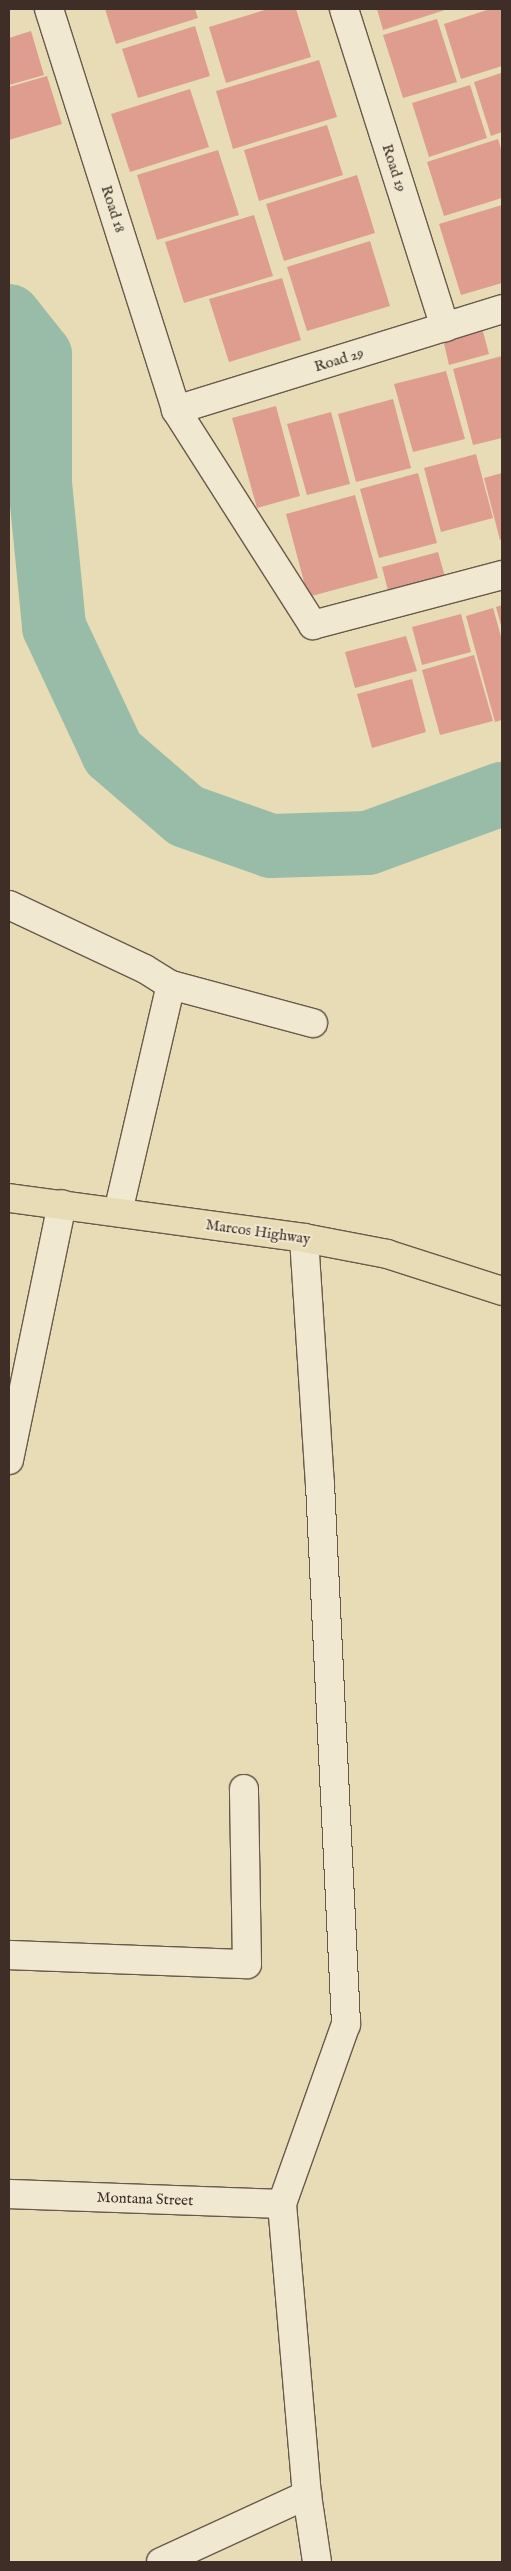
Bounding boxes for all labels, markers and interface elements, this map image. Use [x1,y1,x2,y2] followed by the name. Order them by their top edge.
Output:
[378,142,410,194] street label: Road 19
[97,183,129,235] street label: Road 18
[312,344,366,376] street label: Road 29
[205,1216,311,1248] street label: Marcos Highway
[96,2188,194,2210] street label: Montana Street

